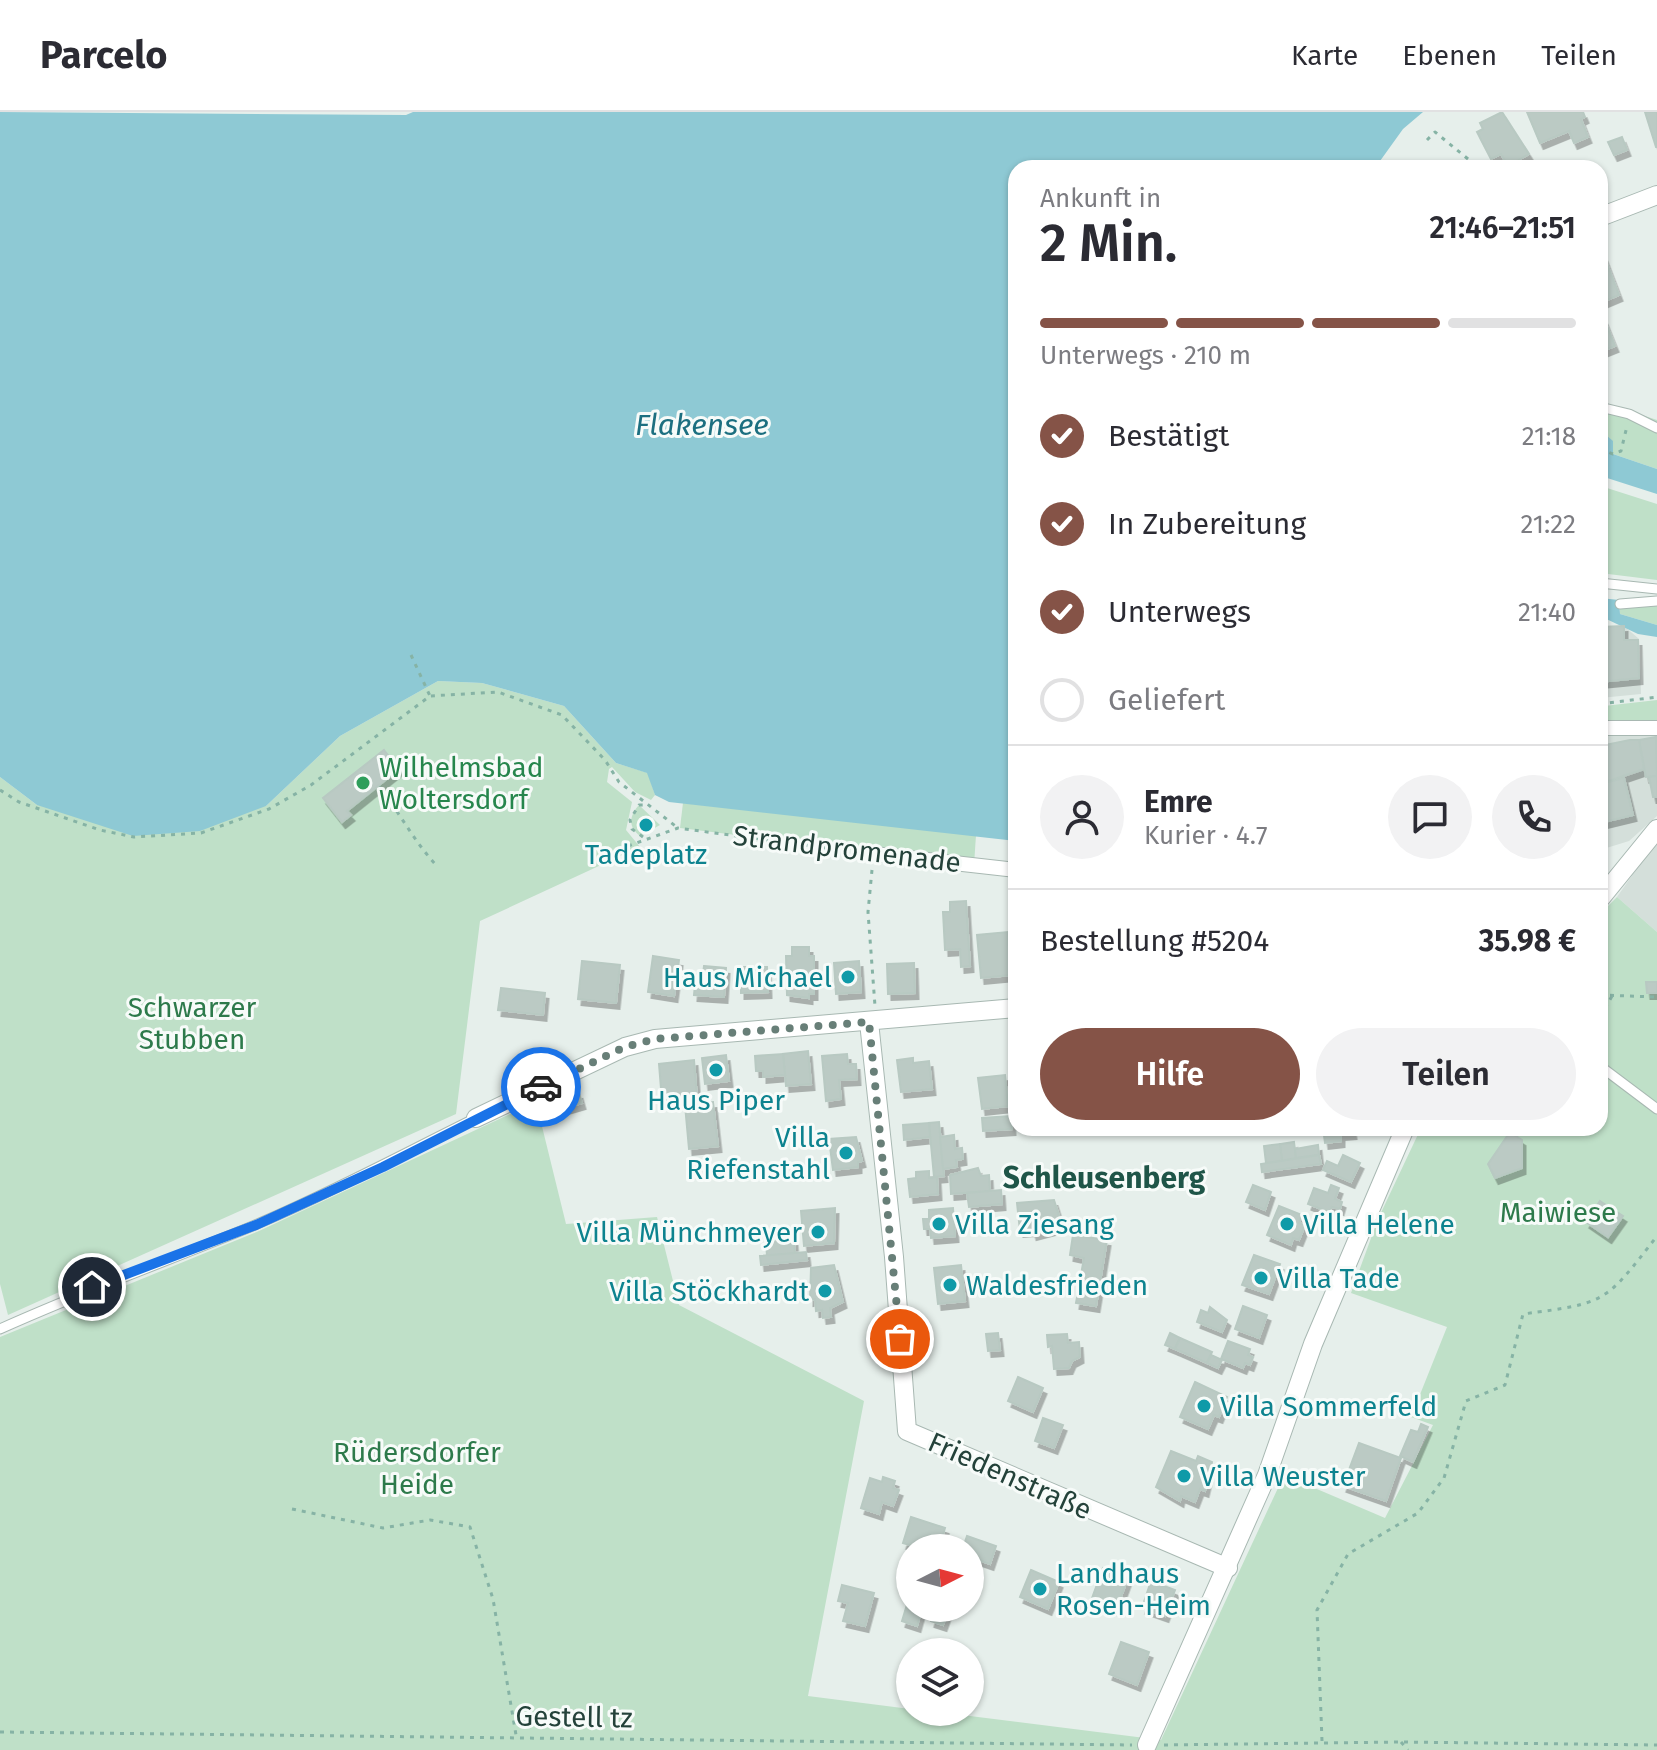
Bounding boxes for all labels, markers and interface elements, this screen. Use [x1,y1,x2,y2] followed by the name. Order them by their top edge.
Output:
[40,32,167,78] text: Parcelo
[1291,39,1358,72] text: Karte
[1402,39,1497,72] text: Ebenen
[1541,39,1617,72] text: Teilen
[1040,183,1161,214] text: Ankunft in
[1430,210,1576,246] text: 21:46–21:51
[1040,212,1177,275] text: 2 Min.
[1040,340,1251,371] text: Unterwegs · 210 m
[635,407,769,443] water label: Flakensee
[1040,414,1084,458] icon: check
[1108,418,1229,454] text: Bestätigt
[1522,421,1576,452] text: 21:18
[1040,502,1084,546] icon: check
[1108,506,1306,542] text: In Zubereitung
[1521,509,1576,540] text: 21:22
[1040,590,1084,634] icon: check
[1108,594,1251,630] text: Unterwegs
[1518,597,1576,628] text: 21:40
[1108,682,1225,718] text: Geliefert
[379,751,544,816] place label: Wilhelmsbad Woltersdorf
[354,774,372,792] marker: Wilhelmsbad Woltersdorf
[1040,775,1124,859] button: person
[1388,775,1472,859] button: chat
[1492,775,1576,859] button: phone
[1144,784,1213,820] text: Emre
[637,816,655,834] marker: Tadeplatz
[731,819,963,879] street label: Strandpromenade
[1144,820,1267,851] text: Kurier · 4.7
[585,838,707,871] place label: Tadeplatz
[1040,923,1269,959] text: Bestellung #5204
[1479,923,1576,959] text: 35.98 €
[663,961,832,994] place label: Haus Michael
[839,968,857,986] marker: Haus Michael
[128,991,257,1056] park label: Schwarzer Stubben
[1040,1028,1300,1120] button: Hilfe
[1316,1028,1576,1120] button: Teilen
[501,1047,581,1127] courier
[707,1061,725,1079] marker: Haus Piper
[519,1065,563,1109] icon: car
[647,1084,785,1117] place label: Haus Piper
[686,1121,830,1186] place label: Villa Riefenstahl
[837,1144,855,1162] marker: Villa Riefenstahl
[1003,1160,1206,1196] district label: Schleusenberg
[1500,1196,1616,1229] park label: Maiwiese
[955,1208,1115,1241] place label: Villa Ziesang
[1303,1208,1455,1241] place label: Villa Helene
[930,1215,948,1233] marker: Villa Ziesang
[1278,1215,1296,1233] marker: Villa Helene
[576,1216,802,1249] place label: Villa Münchmeyer
[809,1223,827,1241] marker: Villa Münchmeyer
[58,1253,126,1321] pin
[1277,1262,1400,1295] place label: Villa Tade
[70,1265,114,1309] icon: home
[966,1269,1148,1302] place label: Waldesfrieden
[1252,1269,1270,1287] marker: Villa Tade
[609,1275,810,1308] place label: Villa Stöckhardt
[941,1276,959,1294] marker: Waldesfrieden
[816,1282,834,1300] marker: Villa Stöckhardt
[866,1305,934,1373] pin
[878,1317,922,1361] icon: bag
[1220,1390,1437,1423] place label: Villa Sommerfeld
[1195,1397,1213,1415] marker: Villa Sommerfeld
[923,1425,1097,1527] street label: Friedenstraße
[333,1436,501,1501] park label: Rüdersdorfer Heide
[1200,1460,1366,1493] place label: Villa Weuster
[1175,1467,1193,1485] marker: Villa Weuster
[896,1534,984,1622] north arrow
[896,1534,984,1726] map controls
[1056,1557,1211,1622] place label: Landhaus Rosen-Heim
[1031,1580,1049,1598] marker: Landhaus Rosen-Heim
[896,1638,984,1726] button: layers
[515,1699,633,1735] street label: Gestell tz

